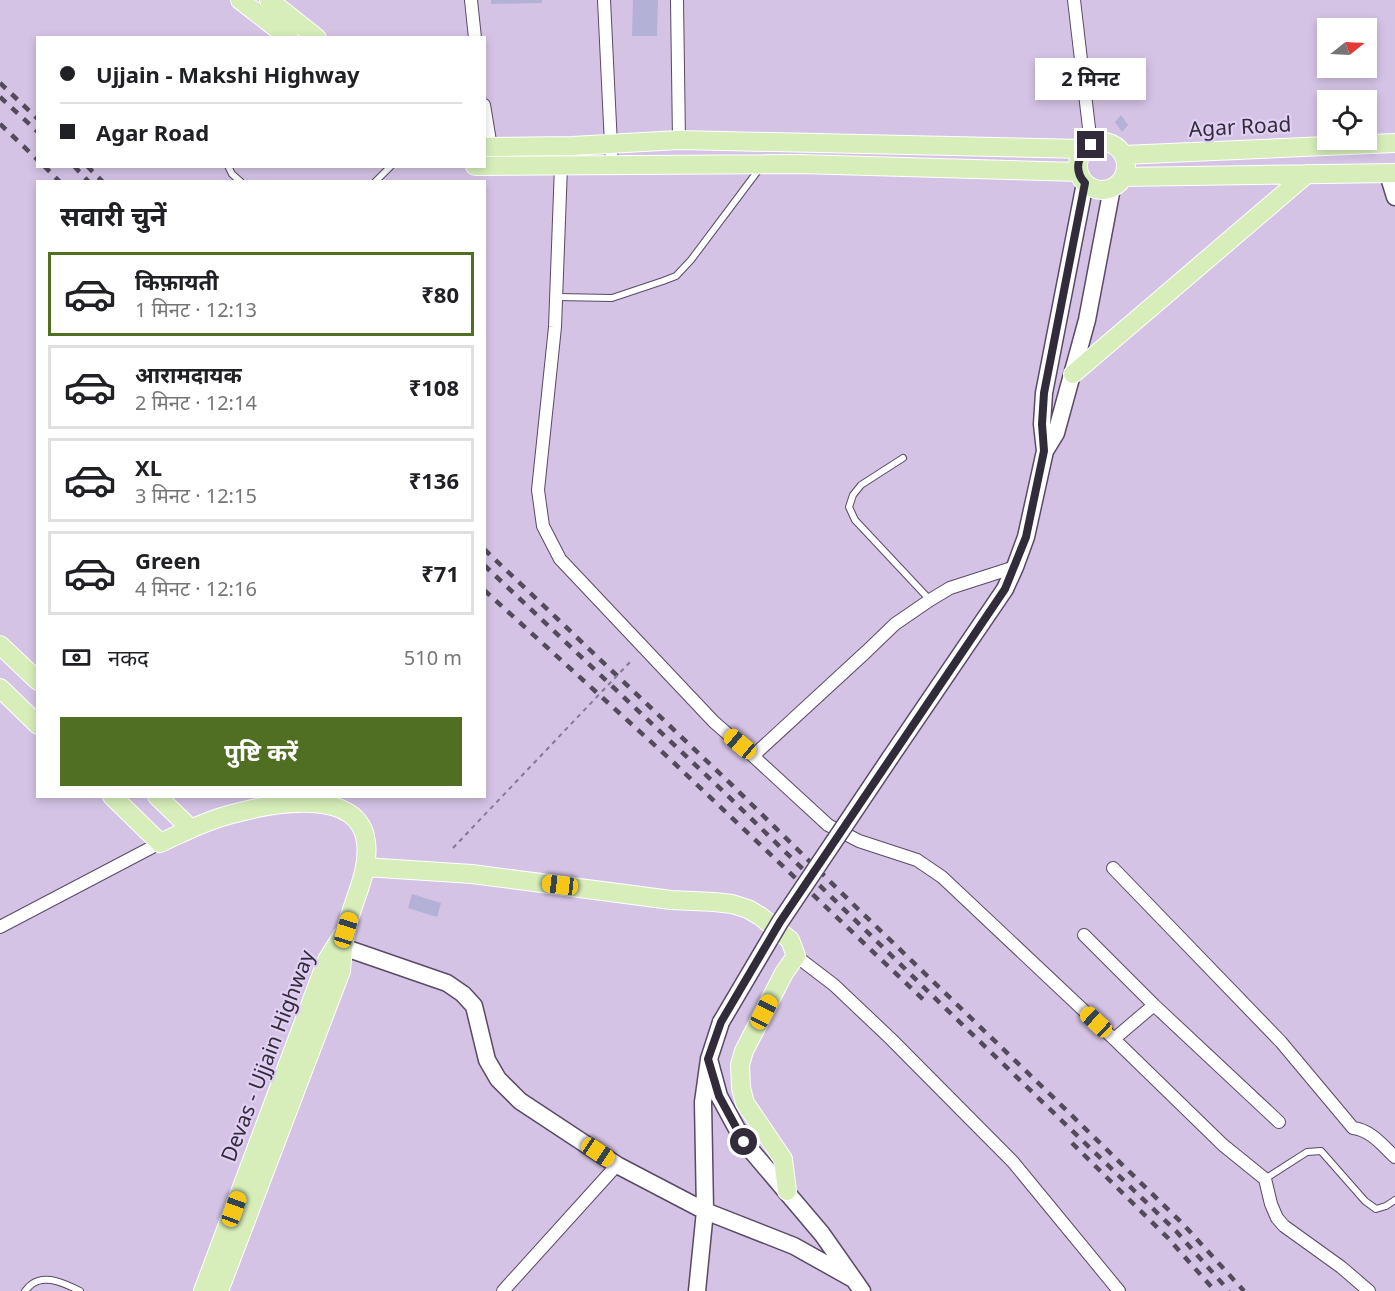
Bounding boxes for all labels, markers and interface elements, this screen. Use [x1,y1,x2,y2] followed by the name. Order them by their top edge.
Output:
[1317,18,1377,78] north arrow
[1317,18,1377,150] map controls
[1036,58,1146,100] callout: 2 मिनट
[96,59,360,89] text: Ujjain - Makshi Highway
[1061,65,1120,92] text: 2 मिनट
[1317,90,1377,150] button: locate
[1188,109,1292,143] street label: Agar Road
[96,117,209,147] text: Agar Road
[1077,131,1104,158] route end
[60,197,166,234] text: सवारी चुनें
[135,266,219,296] text: किफ़ायती
[63,267,117,321] icon: car
[421,279,459,309] text: ₹80
[135,296,257,323] text: 1 मिनट · 12:13
[135,359,242,389] text: आरामदायक
[63,360,117,414] icon: car
[409,372,459,402] text: ₹108
[135,389,257,416] text: 2 मिनट · 12:14
[135,452,162,482] text: XL
[63,453,117,507] icon: car
[409,465,459,495] text: ₹136
[135,482,257,509] text: 3 मिनट · 12:15
[135,545,201,575] text: Green
[63,546,117,600] icon: car
[421,558,459,588] text: ₹71
[135,575,257,602] text: 4 मिनट · 12:16
[60,641,93,674] icon: cash
[108,642,149,672] text: नकद
[404,644,462,671] text: 510 m
[60,717,462,786] button: पुष्टि करें
[720,726,760,762] car
[541,874,579,896] car
[332,910,360,950] car
[214,945,320,1166] street label: Devas - Ujjain Highway
[748,992,780,1032] car
[1077,1003,1115,1041] car
[730,1128,757,1155] route start
[578,1134,618,1170] car
[219,1189,249,1229] car

